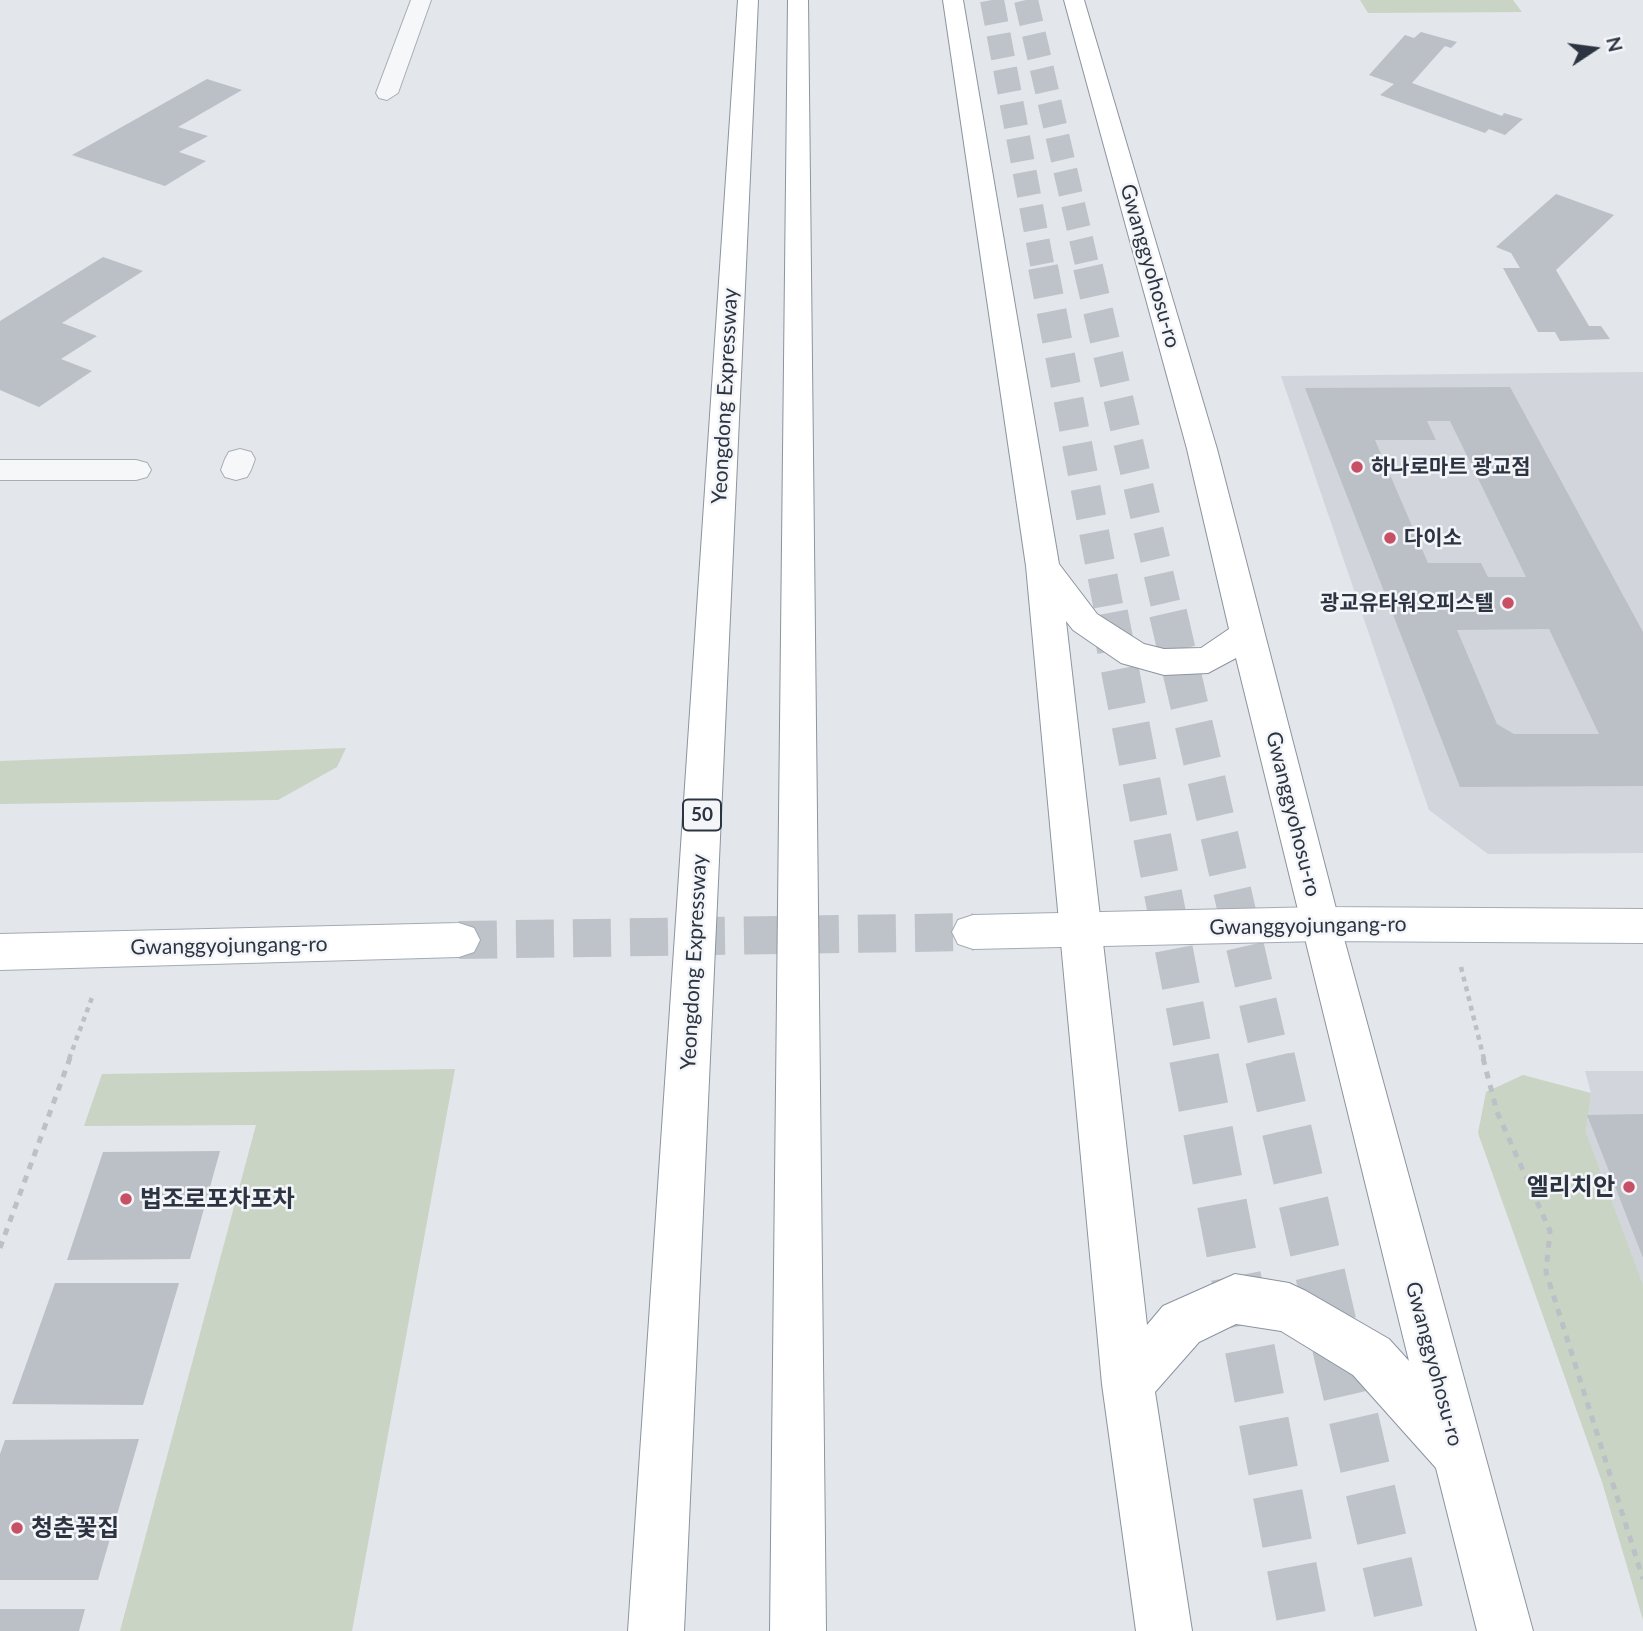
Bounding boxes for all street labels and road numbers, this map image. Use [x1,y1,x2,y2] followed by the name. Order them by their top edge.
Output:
[1115,181,1185,351] street label: Gwanggyohosu-ro
[707,287,743,505] street label: Yeongdong Expressway
[1260,729,1326,899] street label: Gwanggyohosu-ro
[683,800,721,830] road number: 50
[676,853,712,1071] street label: Yeongdong Expressway
[1209,912,1407,940] street label: Gwanggyojungang-ro
[130,932,328,960] street label: Gwanggyojungang-ro
[1400,1279,1468,1449] street label: Gwanggyohosu-ro

